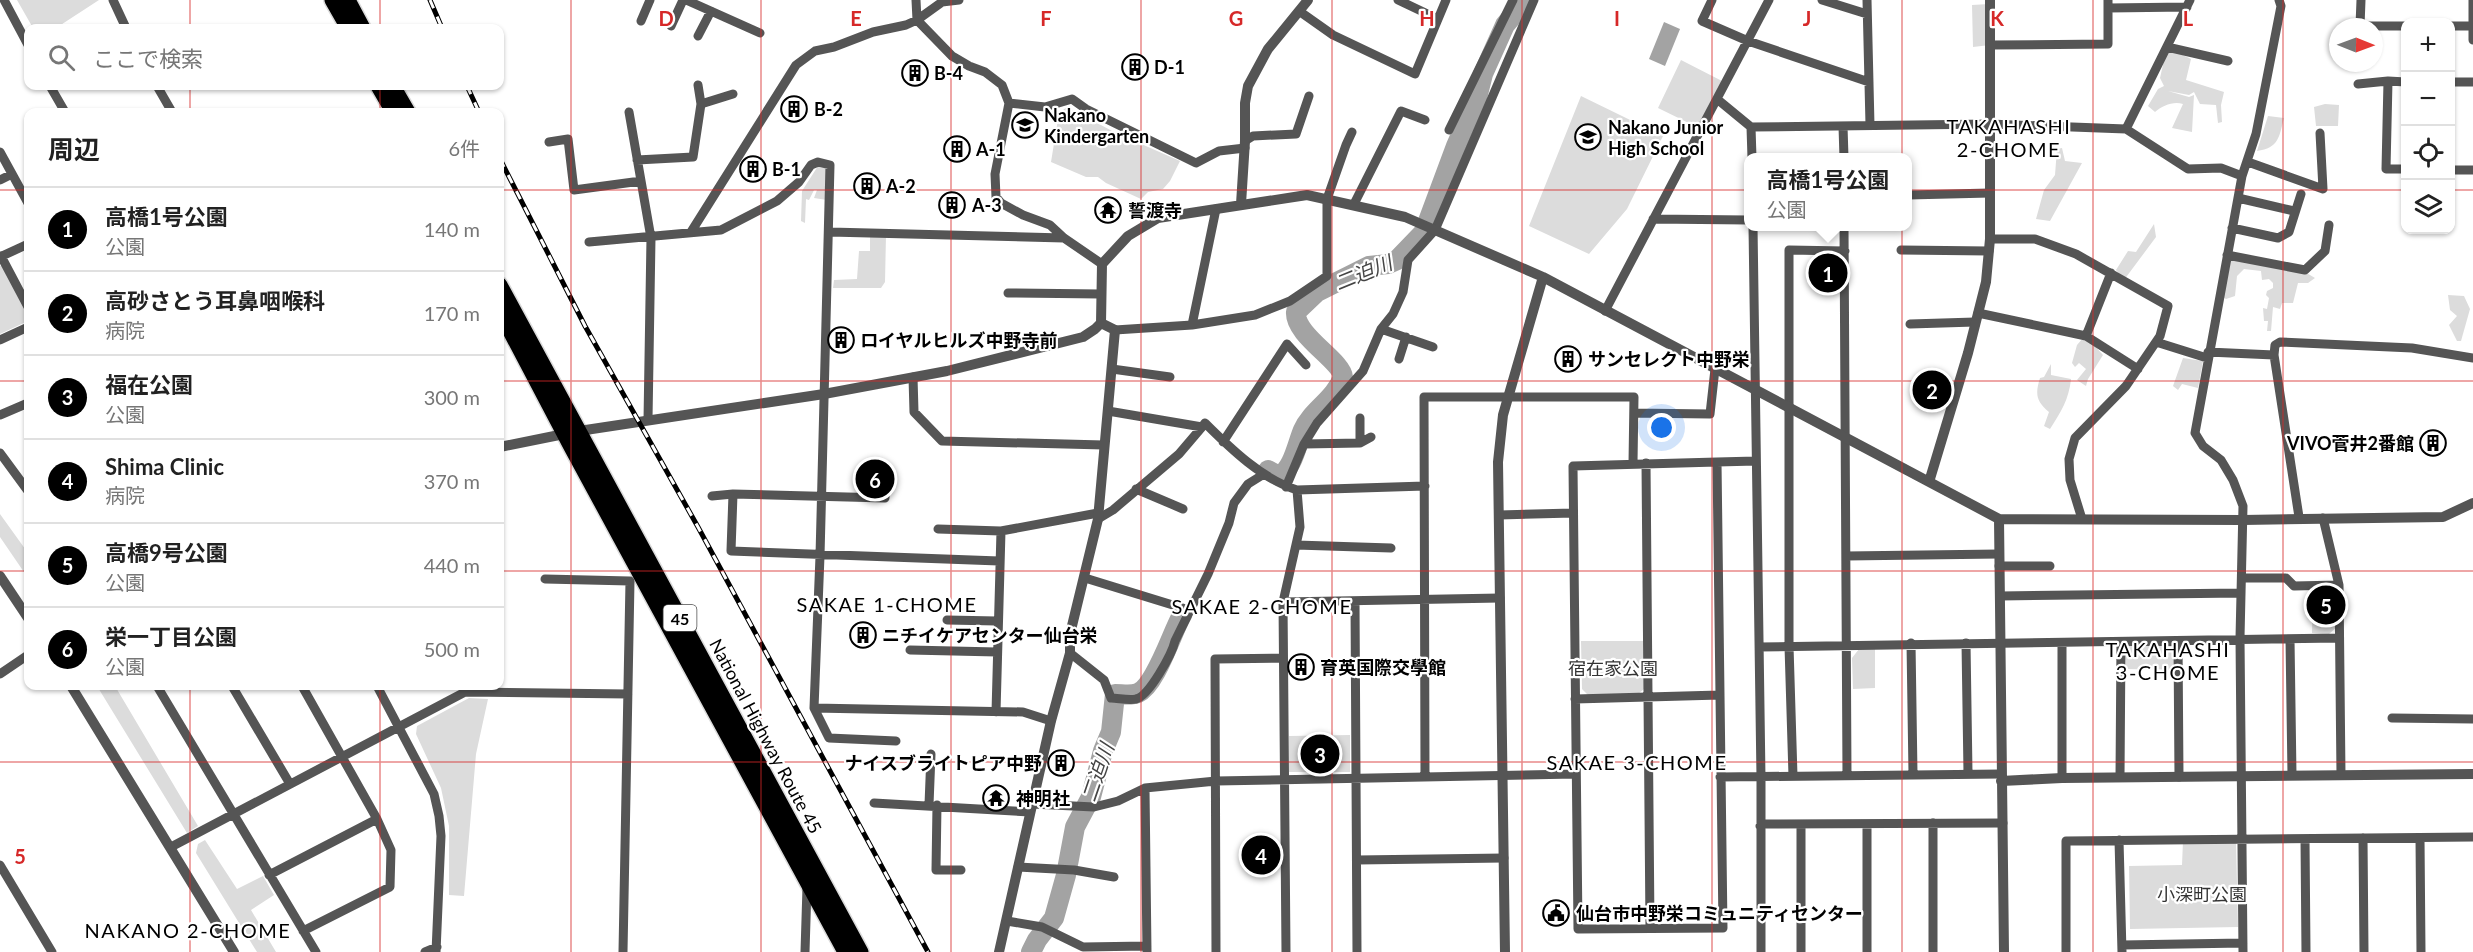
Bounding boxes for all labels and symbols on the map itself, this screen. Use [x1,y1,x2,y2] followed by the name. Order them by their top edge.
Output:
[658,6,674,30] text: D
[850,6,862,30] text: E
[1040,6,1052,30] text: F
[1229,6,1243,30] text: G
[1419,6,1435,30] text: H
[1614,6,1620,30] text: I
[1803,6,1811,30] text: J
[1990,6,2004,30] text: K
[2183,6,2194,30] text: L
[2329,18,2383,72] north arrow
[1120,52,1150,82] building icon: D-1
[1154,56,1185,78] place label: D-1
[900,58,930,88] building icon: B-4
[934,62,963,84] place label: B-4
[779,94,809,124] building icon: B-2
[814,98,843,120] place label: B-2
[1044,104,1149,147] place label: Nakano Kindergarten
[1010,110,1040,140] school or university icon: Nakano Kindergarten
[1947,114,2071,161] district label: TAKAHASHI 2-CHOME
[1608,116,1724,159] place label: Nakano Junior High School
[1573,122,1603,152] school or university icon: Nakano Junior High School
[942,134,972,164] building icon: A-1
[975,138,1006,160] place label: A-1
[738,154,768,184] building icon: B-1
[772,158,801,180] place label: B-1
[852,171,882,201] building icon: A-2
[885,175,916,197] place label: A-2
[937,190,967,220] building icon: A-3
[971,194,1002,216] place label: A-3
[1093,195,1123,225] temple icon: 誓渡寺
[1128,199,1182,221] place label: 誓渡寺
[1331,249,1397,294] water label: 二迫川
[1808,250,1848,296] pin: 1
[826,325,856,355] building icon: ロイヤルヒルズ中野寺前
[860,329,1057,351] place label: ロイヤルヒルズ中野寺前
[1553,344,1583,374] building icon: サンセレクト中野栄
[1588,348,1750,370] place label: サンセレクト中野栄
[1912,368,1952,412] pin: 2
[1647,413,1676,442] your location
[2418,428,2448,458] building icon: VIVO菅井2番館
[2286,432,2414,454] place label: VIVO菅井2番館
[856,456,894,502] pin: 6
[2306,582,2346,628] pin: 5
[797,592,977,616] district label: SAKAE 1-CHOME
[1172,594,1352,618] district label: SAKAE 2-CHOME
[664,605,696,631] road number: 45
[848,620,878,650] building icon: ニチイケアセンター仙台栄
[882,624,1098,646] place label: ニチイケアセンター仙台栄
[705,635,827,837] street label: National Highway Route 45
[2106,637,2230,684] district label: TAKAHASHI 3-CHOME
[1286,652,1316,682] building icon: 育英国際交學館
[1320,656,1446,678] place label: 育英国際交學館
[1568,657,1658,679] park label: 宿在家公園
[1300,732,1340,777] pin: 3
[1076,738,1119,804] water label: 二迫川
[1046,748,1076,778] building icon: ナイスブライトピア中野
[1547,750,1727,774] district label: SAKAE 3-CHOME
[845,752,1042,774] place label: ナイスブライトピア中野
[981,783,1011,813] temple icon: 神明社
[1016,787,1070,809] place label: 神明社
[1242,832,1280,878] pin: 4
[14,844,26,868] text: 5
[2157,883,2247,905] park label: 小深町公園
[1541,898,1571,928] public building icon: 仙台市中野栄コミュニティセンター
[1576,902,1863,924] place label: 仙台市中野栄コミュニティセンター
[85,918,291,942] district label: NAKANO 2-CHOME

